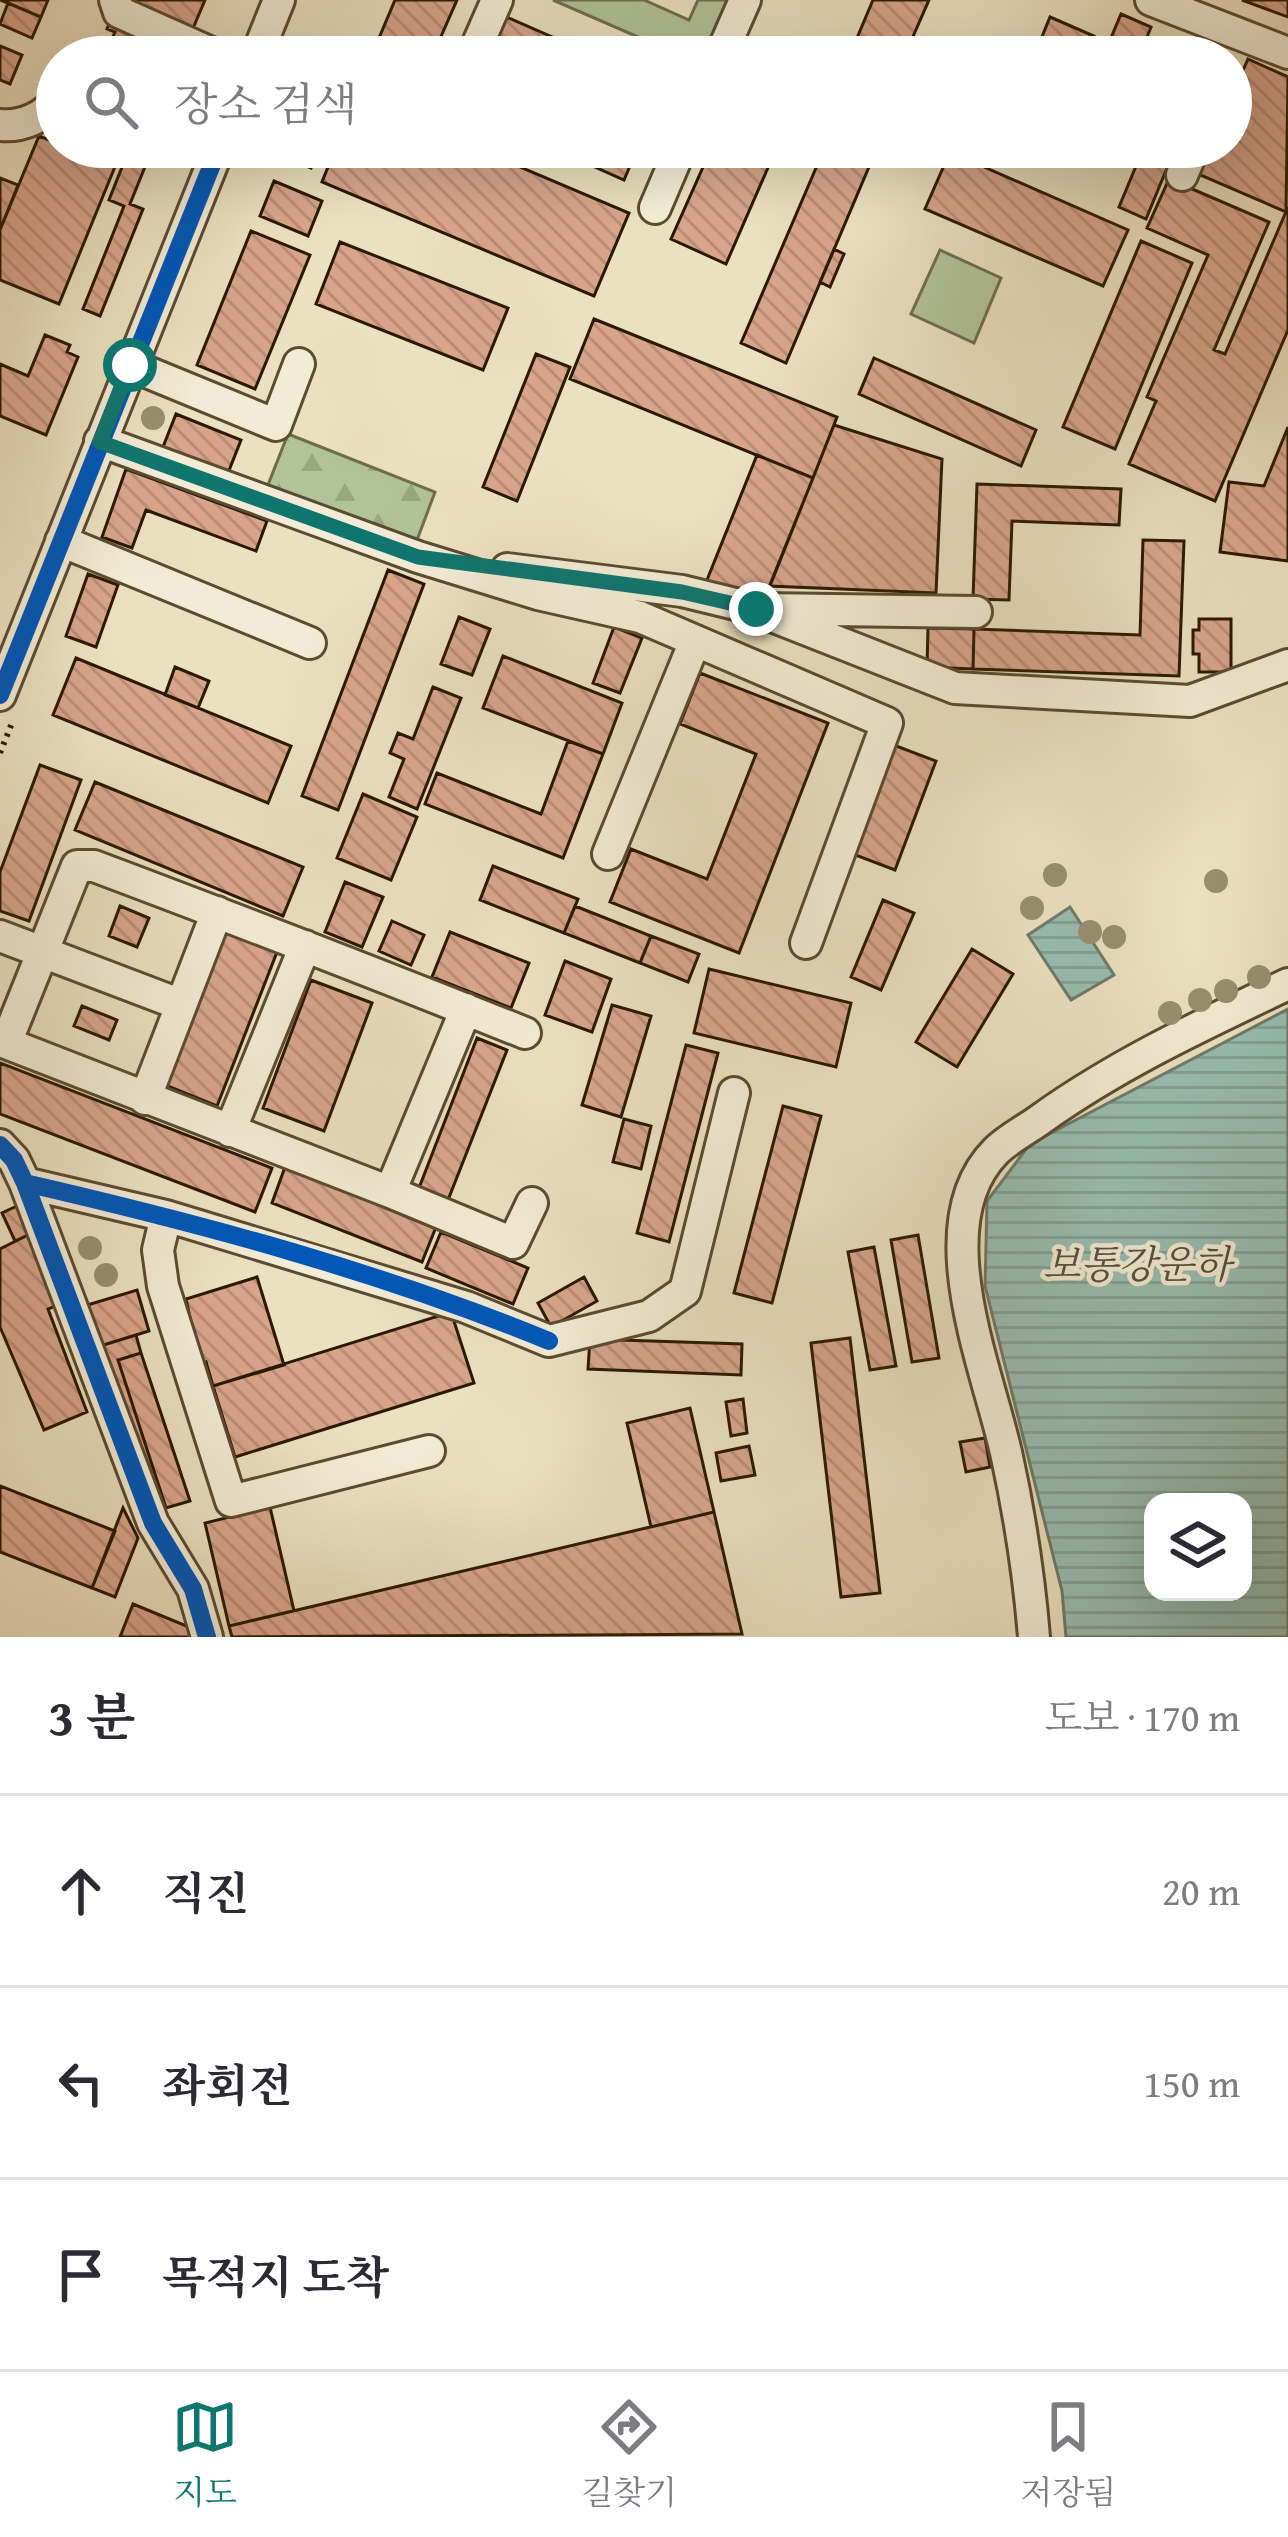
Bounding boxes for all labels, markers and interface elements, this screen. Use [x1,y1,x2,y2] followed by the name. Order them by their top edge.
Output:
[36,36,1252,168] search box
[78,69,144,135] icon: search
[174,71,358,136] text: 장소 검색
[103,338,157,392] route start
[729,582,783,636] route end
[1043,1235,1236,1292] water label: 보통강운하
[1144,1493,1252,1601] map controls
[1144,1493,1252,1601] button: layers
[48,1679,135,1754] text: 3 분
[1044,1688,1240,1745] text: 도보 · 170 m
[48,1858,114,1924] icon: ahead
[162,1860,249,1925] text: 직진
[1162,1862,1240,1919] text: 20 m
[48,2050,114,2116] icon: left
[162,2052,292,2117] text: 좌회전
[1143,2054,1240,2111] text: 150 m
[48,2242,114,2308] icon: arrive
[162,2244,389,2309] text: 목적지 도착
[172,2394,238,2516] tab: 지도
[581,2394,677,2516] tab: 길찾기
[1021,2394,1116,2516] tab: 저장됨

